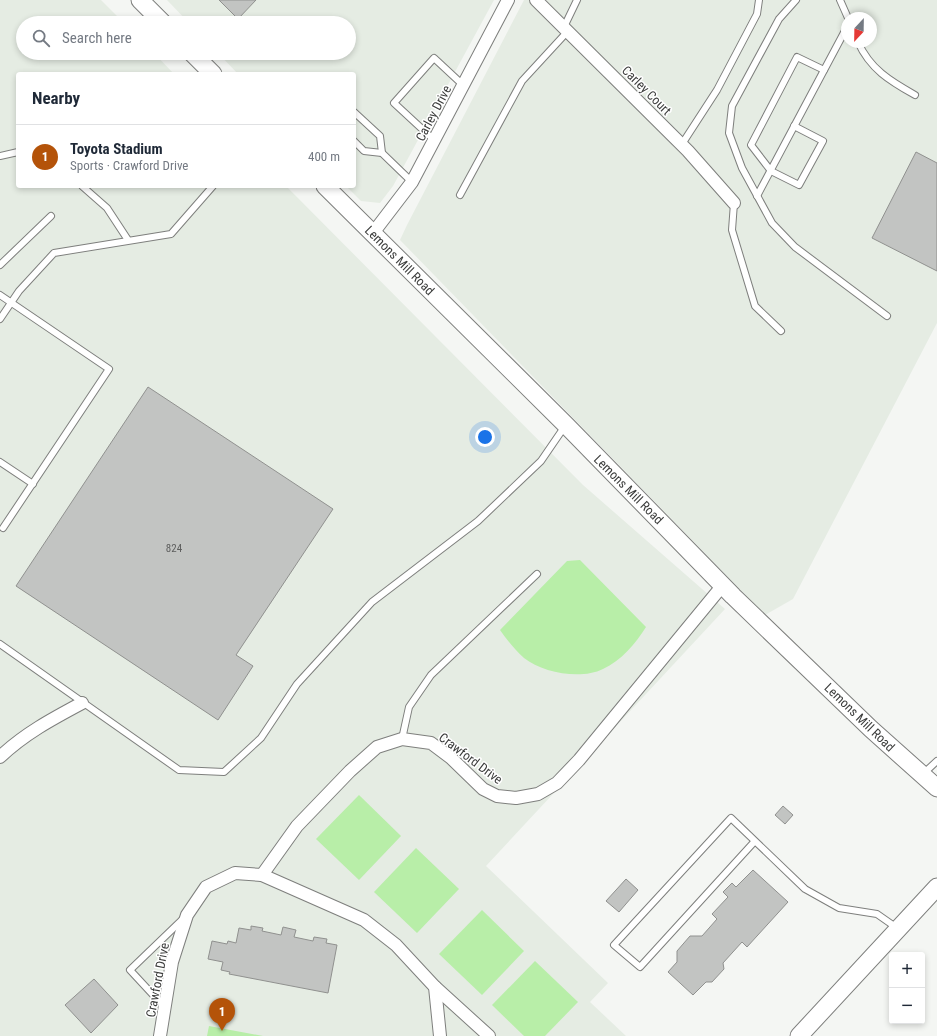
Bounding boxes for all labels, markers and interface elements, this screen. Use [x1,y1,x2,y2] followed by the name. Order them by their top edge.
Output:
[841,12,877,48] north arrow
[16,16,356,60] search box
[30,27,52,49] icon: search
[62,29,132,47] text: Search here
[619,63,674,118] street label: Carley Court
[413,83,454,144] street label: Carley Drive
[32,88,80,108] text: Nearby
[70,140,163,158] text: Toyota Stadium
[42,149,48,164] text: 1
[308,149,340,164] text: 400 m
[70,158,188,173] text: Sports · Crawford Drive
[362,223,437,298] street label: Lemons Mill Road
[475,427,495,447] your location
[591,452,666,527] street label: Lemons Mill Road
[166,542,183,555] house number: 824
[821,680,898,755] street label: Lemons Mill Road
[436,730,505,787] street label: Crawford Drive
[143,942,172,1019] street label: Crawford Drive
[889,952,925,1024] map controls
[889,952,925,988] button: +
[889,988,925,1024] button: −
[209,998,235,1031] pin: 1

